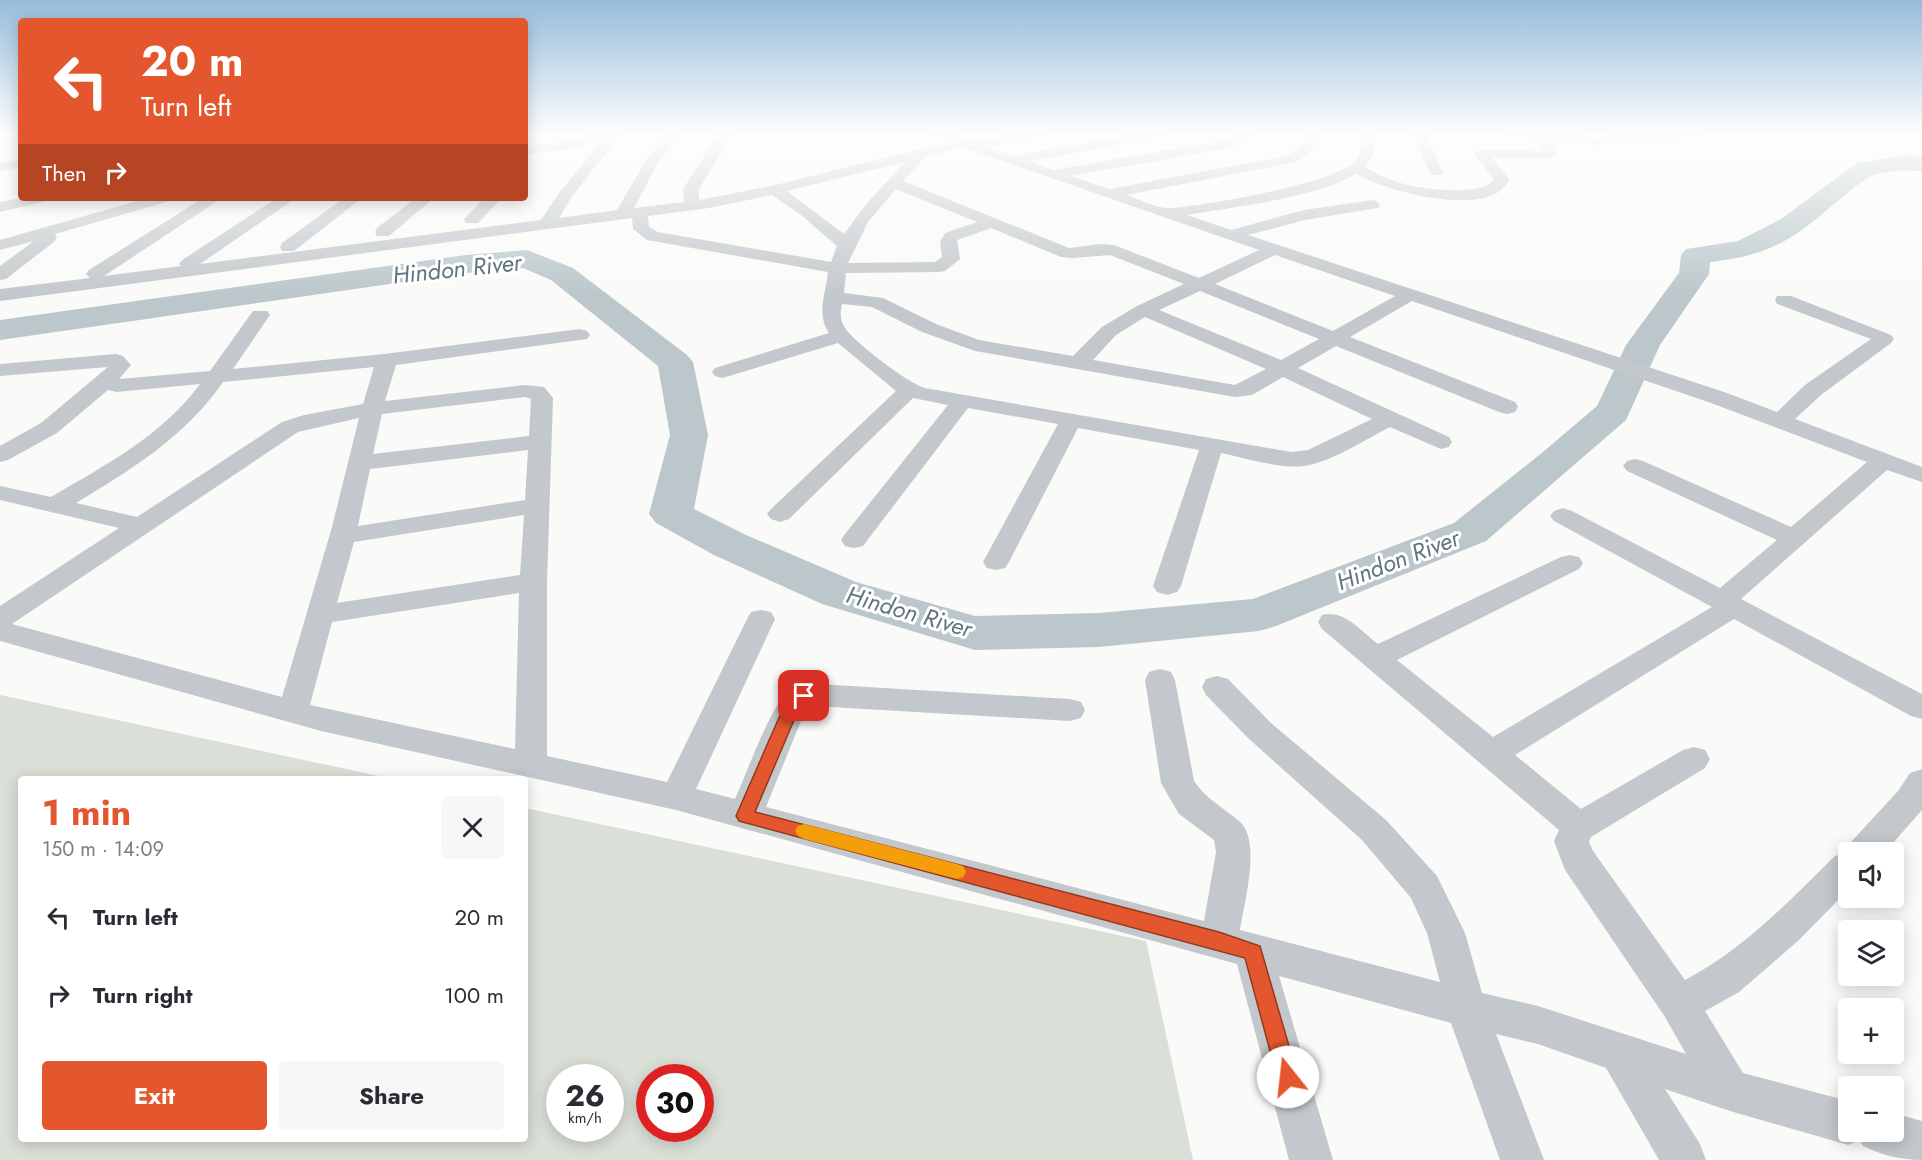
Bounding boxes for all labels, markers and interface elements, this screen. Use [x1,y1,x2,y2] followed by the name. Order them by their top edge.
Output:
[141,31,243,92] text: 20 m
[42,42,120,120] icon: left
[141,87,231,126] text: Turn left
[99,156,132,189] icon: right
[42,157,87,189] text: Then
[391,244,525,293] water label: Hindon River
[1331,519,1466,599] water label: Hindon River
[842,577,978,647] water label: Hindon River
[778,670,829,721] pin
[787,679,820,712] icon: arrive
[42,786,131,838] text: 1 min
[441,796,504,859] button: close
[42,835,164,864] text: 150 m · 14:09
[1838,842,1904,1142] map controls
[1838,842,1904,908] button: sound
[42,901,75,934] icon: left
[93,901,178,933] text: Turn left
[455,901,504,933] text: 20 m
[1838,920,1904,986] button: layers
[42,979,75,1012] icon: right
[93,979,193,1011] text: Turn right
[444,979,504,1011] text: 100 m
[1838,998,1904,1064] button: +
[1256,1045,1320,1109] position arrow
[42,1061,267,1130] button: Exit
[279,1061,504,1130] button: Share
[636,1064,714,1142] speed limit sign: 30
[565,1074,605,1117] text: 26
[1838,1076,1904,1142] button: −
[568,1107,602,1129] text: km/h

